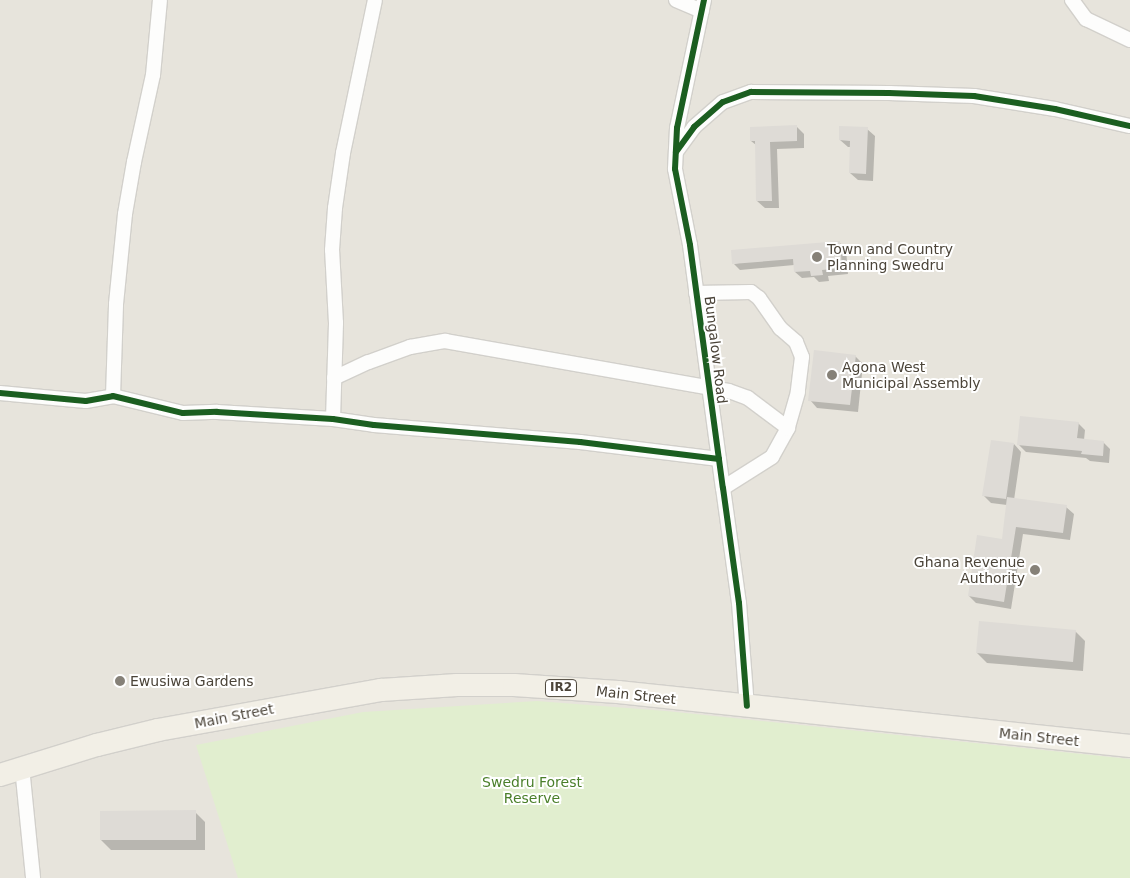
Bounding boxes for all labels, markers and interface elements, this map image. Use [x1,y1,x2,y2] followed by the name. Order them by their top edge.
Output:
[827,241,953,274] place label: Town and Country Planning Swedru
[811,251,823,263] marker: Town and Country Planning Swedru
[701,295,731,405] street label: Bungalow Road
[842,359,981,392] place label: Agona West Municipal Assembly
[826,369,838,381] marker: Agona West Municipal Assembly
[914,554,1025,586] place label: Ghana Revenue Authority
[1029,564,1041,576] marker: Ghana Revenue Authority
[130,673,253,689] place label: Ewusiwa Gardens
[114,675,126,687] marker: Ewusiwa Gardens
[545,678,577,698] road number: IR2
[595,682,677,708] street label: Main Street
[193,700,275,732] street label: Main Street
[998,724,1080,750] street label: Main Street
[482,774,582,806] park label: Swedru Forest Reserve

